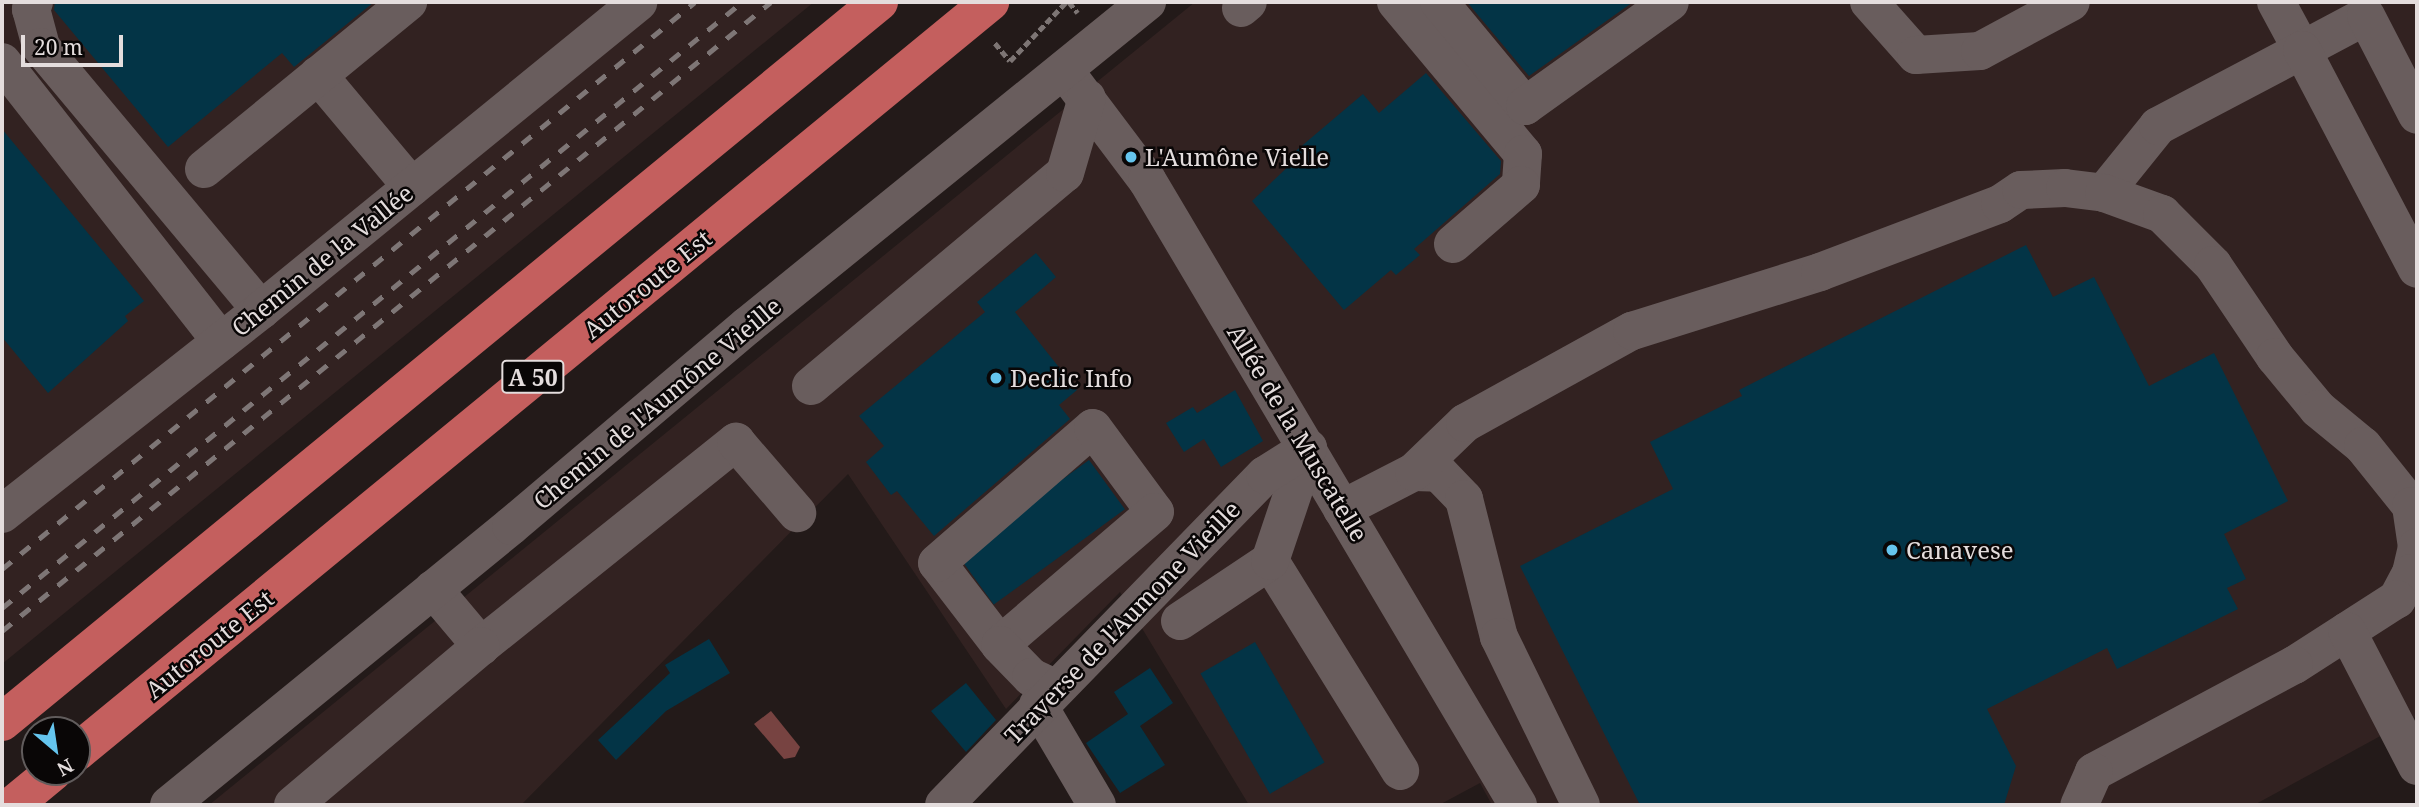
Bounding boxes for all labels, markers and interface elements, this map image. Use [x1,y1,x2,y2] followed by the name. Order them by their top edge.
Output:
[24,21,126,65] scale bar
[34,33,83,61] text: 20 m
[1145,143,1329,171] place label: L'Aumône Vielle
[1123,149,1139,165] marker: L'Aumône Vielle
[226,178,418,342] street label: Chemin de la Vallée
[577,224,717,344] street label: Autoroute Est
[527,291,787,515] street label: Chemin de l'Aumône Vieille
[1222,319,1374,547] street label: Allée de la Muscatelle
[500,358,566,396] road number: A 50
[1010,364,1132,392] place label: Declic Info
[988,370,1004,386] marker: Declic Info
[998,495,1246,749] street label: Traverse de l'Aumone Vieille
[1906,536,2014,564] place label: Canavese
[1884,542,1900,558] marker: Canavese
[139,584,279,704] street label: Autoroute Est
[21,716,91,786] north arrow
[52,753,78,783] text: N

